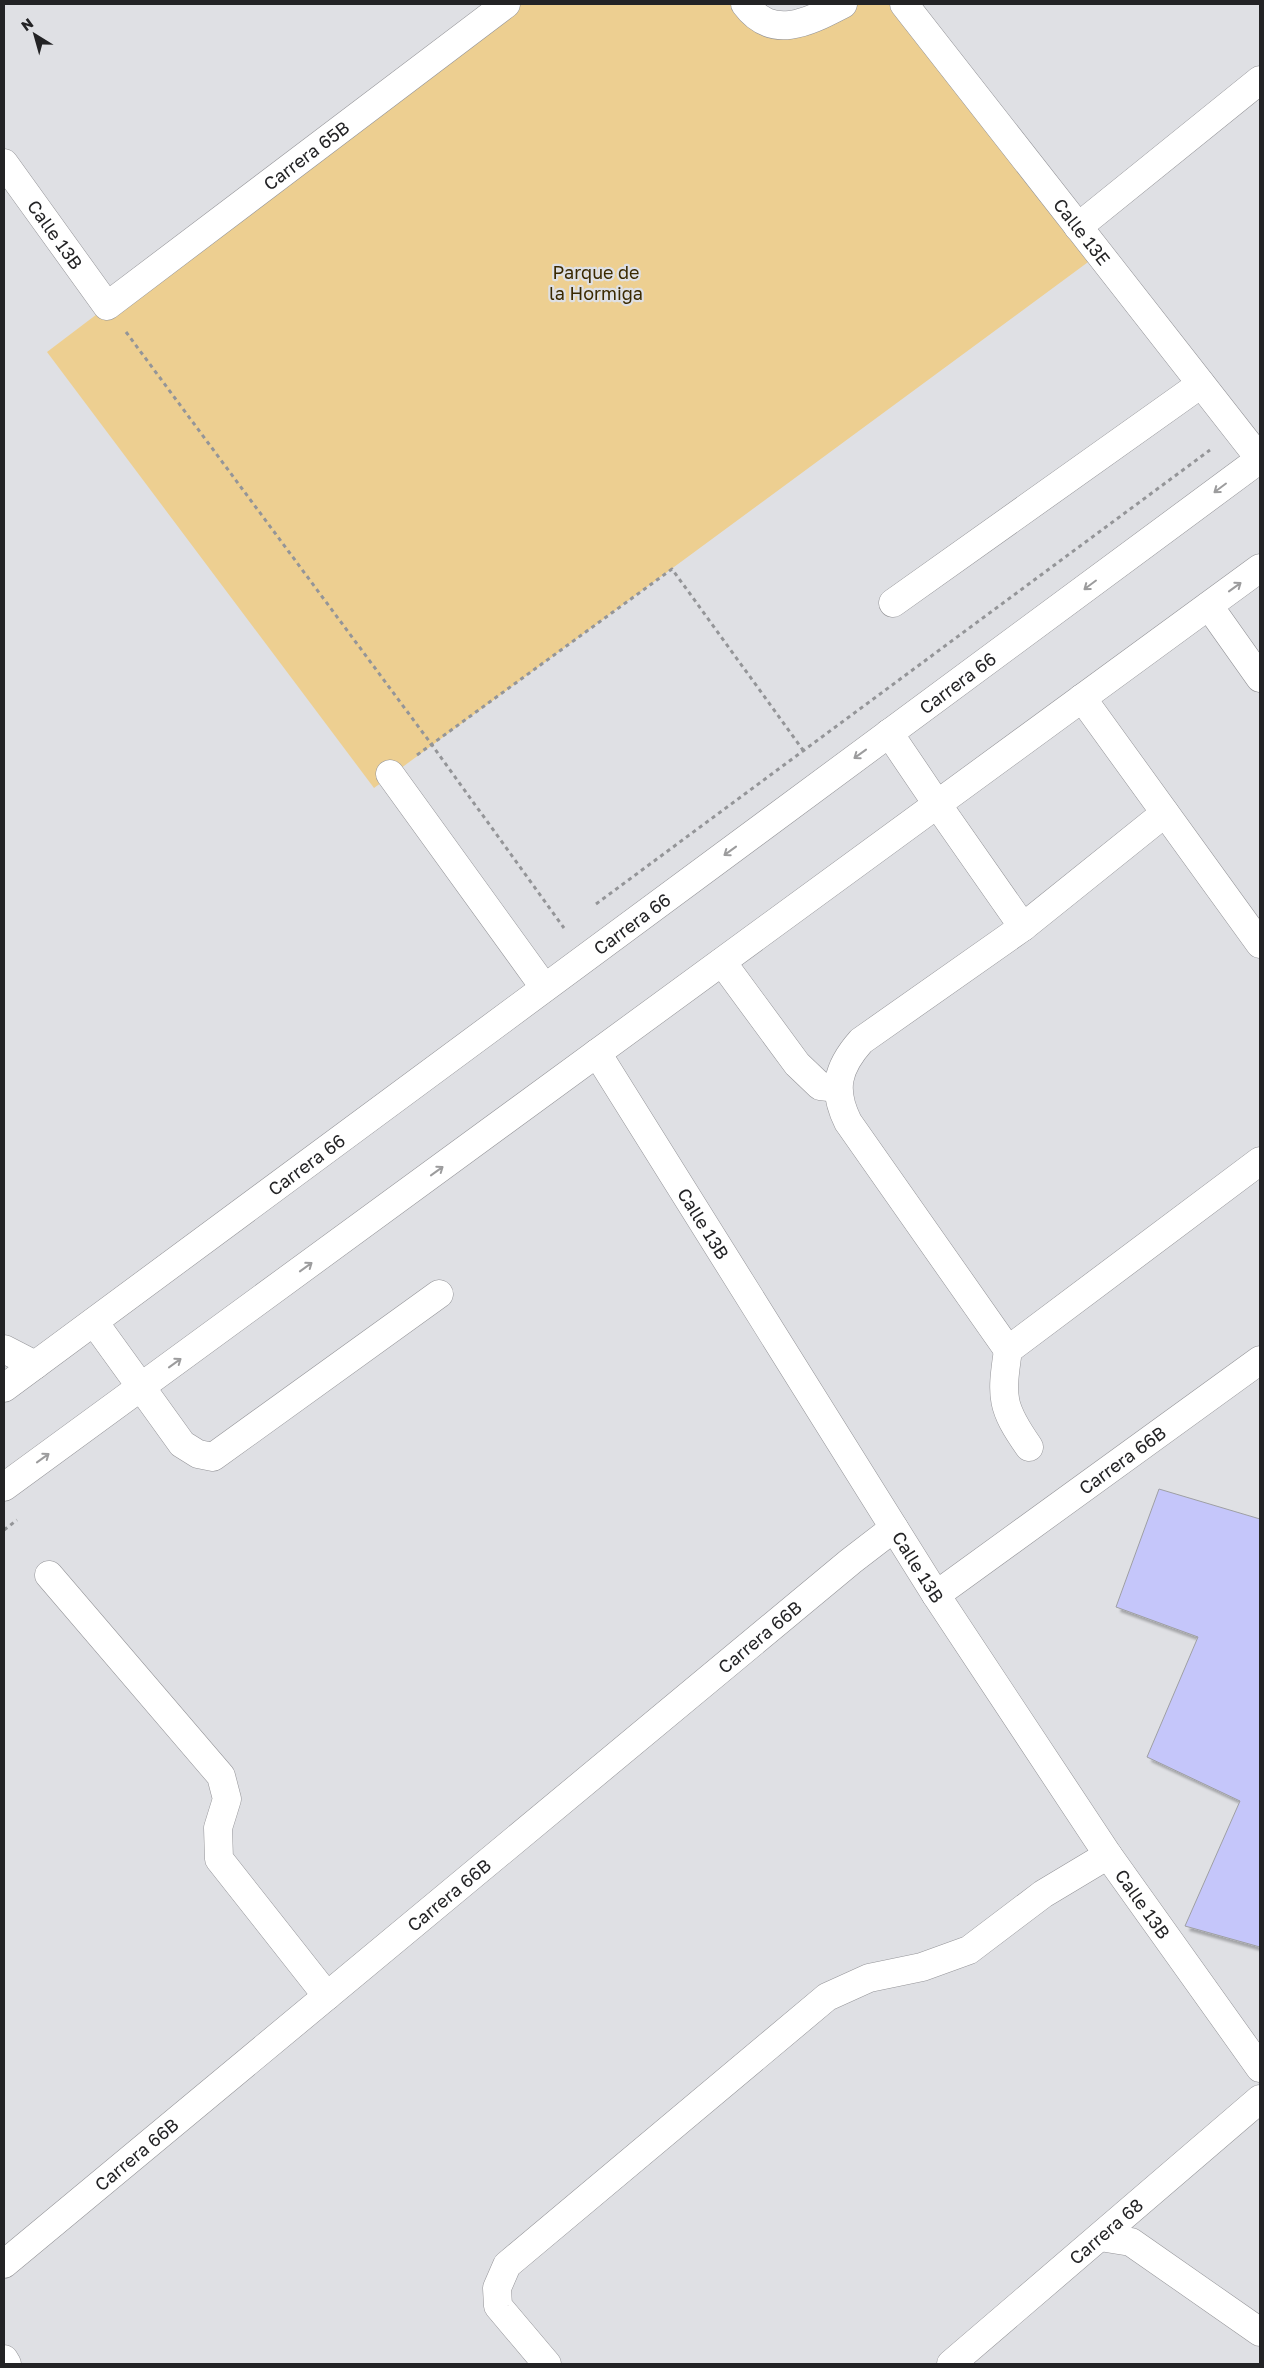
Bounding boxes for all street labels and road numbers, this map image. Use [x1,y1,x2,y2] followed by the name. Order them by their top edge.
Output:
[259,116,353,195] street label: Carrera 65B
[1049,194,1115,269] street label: Calle 13E
[23,195,88,273] street label: Calle 13B
[915,647,1000,718] street label: Carrera 66
[589,888,675,959] street label: Carrera 66
[264,1129,349,1200] street label: Carrera 66
[673,1184,734,1263] street label: Calle 13B
[1074,1421,1170,1499] street label: Carrera 66B
[888,1527,949,1607] street label: Calle 13B
[713,1596,806,1678] street label: Carrera 66B
[402,1854,495,1936] street label: Carrera 66B
[1111,1865,1175,1943] street label: Calle 13B
[90,2113,183,2195] street label: Carrera 66B
[1064,2194,1147,2269] street label: Carrera 68

